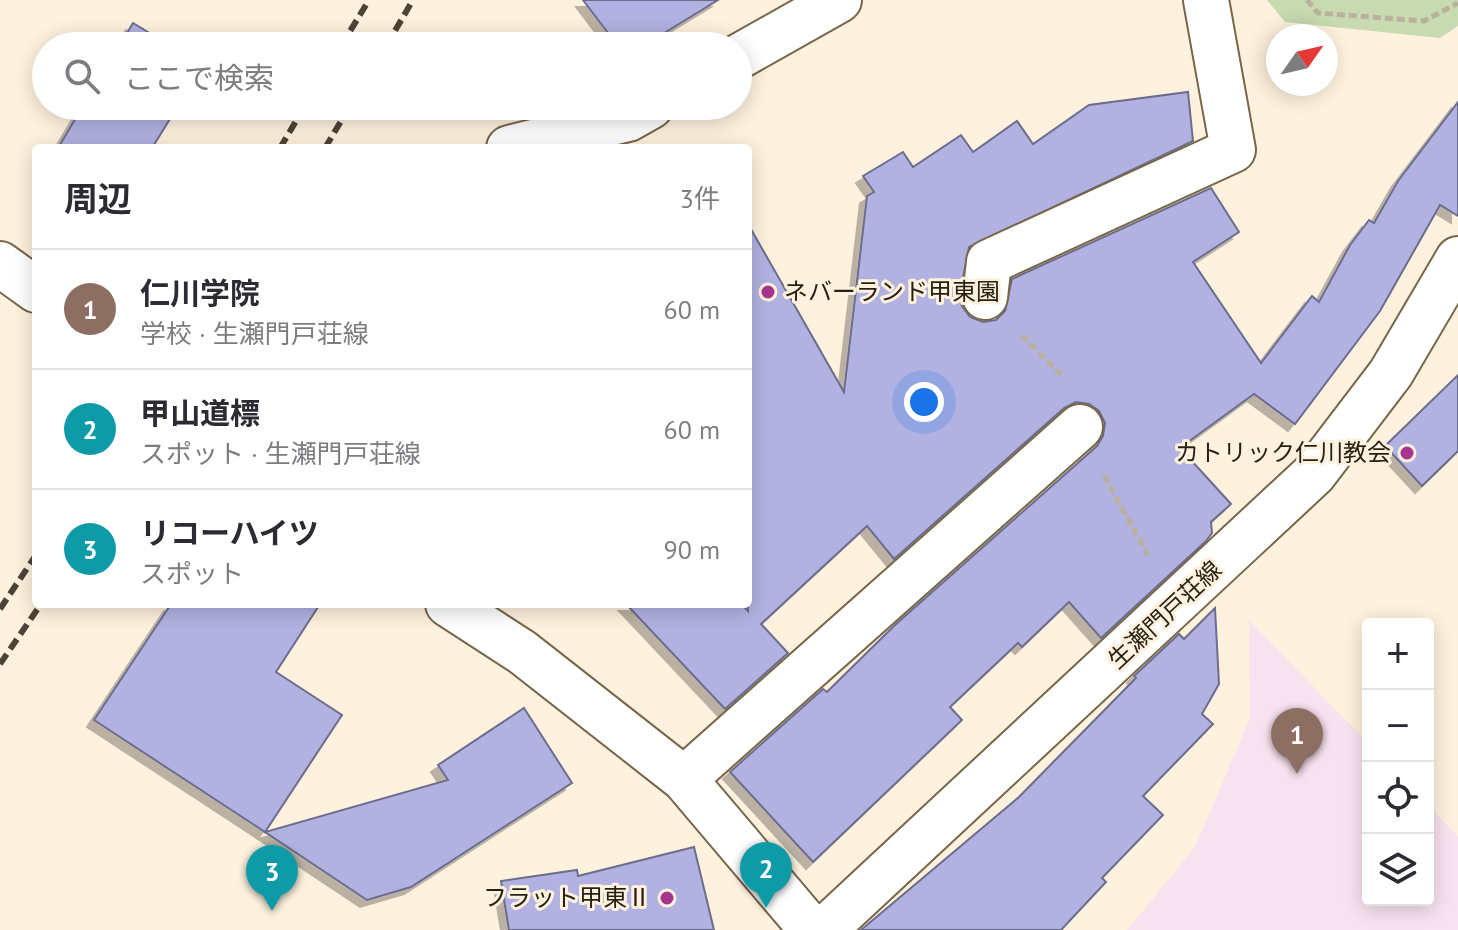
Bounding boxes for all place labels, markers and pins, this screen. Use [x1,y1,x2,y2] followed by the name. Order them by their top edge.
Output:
[784,276,1000,307] place label: ネバーランド甲東園
[759,283,777,301] marker: ネバーランド甲東園
[1175,437,1391,468] place label: カトリック仁川教会
[1398,444,1416,462] marker: カトリック仁川教会
[1271,708,1323,774] pin: 1
[740,842,792,908] pin: 2
[246,845,298,911] pin: 3
[483,882,651,913] place label: フラット甲東Ⅱ
[658,889,676,907] marker: フラット甲東Ⅱ

